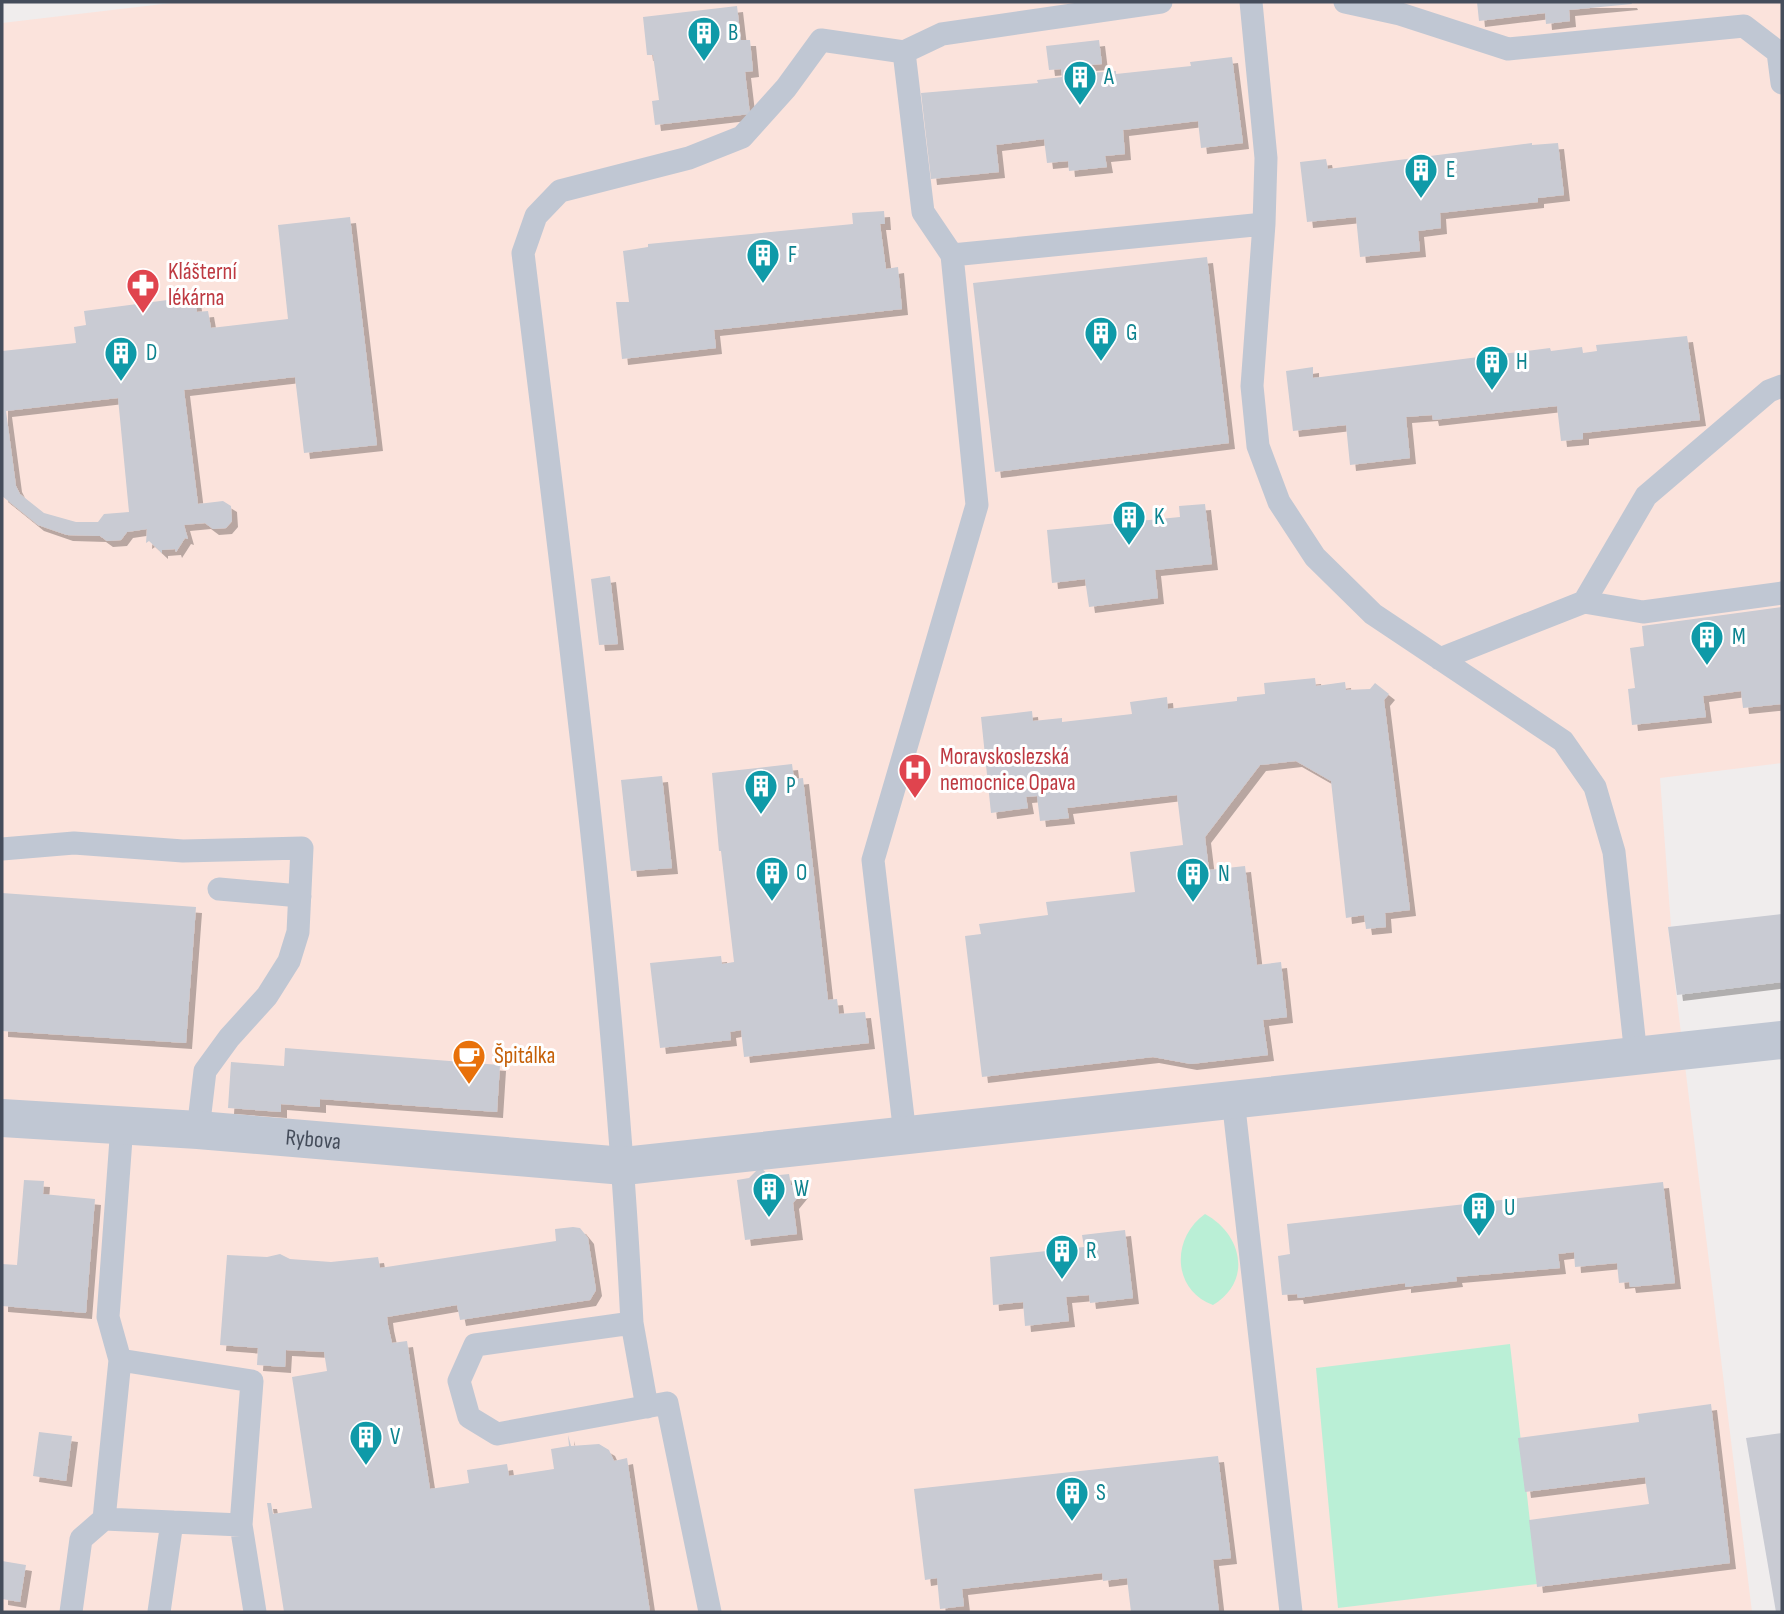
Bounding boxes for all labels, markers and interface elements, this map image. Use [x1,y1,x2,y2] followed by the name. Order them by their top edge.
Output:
[685,14,723,63] building icon: B
[728,19,738,47] place label: B
[1061,58,1099,107] building icon: A
[1103,63,1114,91] place label: A
[1402,151,1440,200] building icon: E
[1446,156,1455,184] place label: E
[744,236,782,285] building icon: F
[788,241,797,269] place label: F
[168,258,237,312] place label: Klášterní lékárna
[124,266,162,315] pharmacy icon: Klášterní lékárna
[1082,314,1120,363] building icon: G
[1126,319,1138,347] place label: G
[102,334,140,383] building icon: D
[146,339,157,367] place label: D
[1473,343,1511,392] building icon: H
[1516,348,1528,376] place label: H
[1110,498,1148,547] building icon: K
[1154,503,1165,531] place label: K
[1688,618,1726,667] building icon: M
[1732,623,1746,651] place label: M
[940,743,1076,797] place label: Moravskoslezská nemocnice Opava
[896,751,934,800] hospital icon: Moravskoslezská nemocnice Opava
[742,767,780,816] building icon: P
[786,772,796,800] place label: P
[753,854,791,903] building icon: O
[1174,855,1212,904] building icon: N
[796,859,807,887] place label: O
[1218,860,1230,888] place label: N
[450,1037,488,1086] cafe icon: Špitálka
[494,1042,555,1070] place label: Špitálka
[284,1123,342,1156] street label: Rybova
[750,1170,788,1219] building icon: W
[794,1175,809,1203] place label: W
[1460,1189,1498,1238] building icon: U
[1504,1194,1515,1222] place label: U
[1043,1232,1081,1281] building icon: R
[1086,1237,1097,1265] place label: R
[347,1418,385,1467] building icon: V
[390,1423,401,1451] place label: V
[1053,1474,1091,1523] building icon: S
[1096,1479,1106,1507] place label: S

